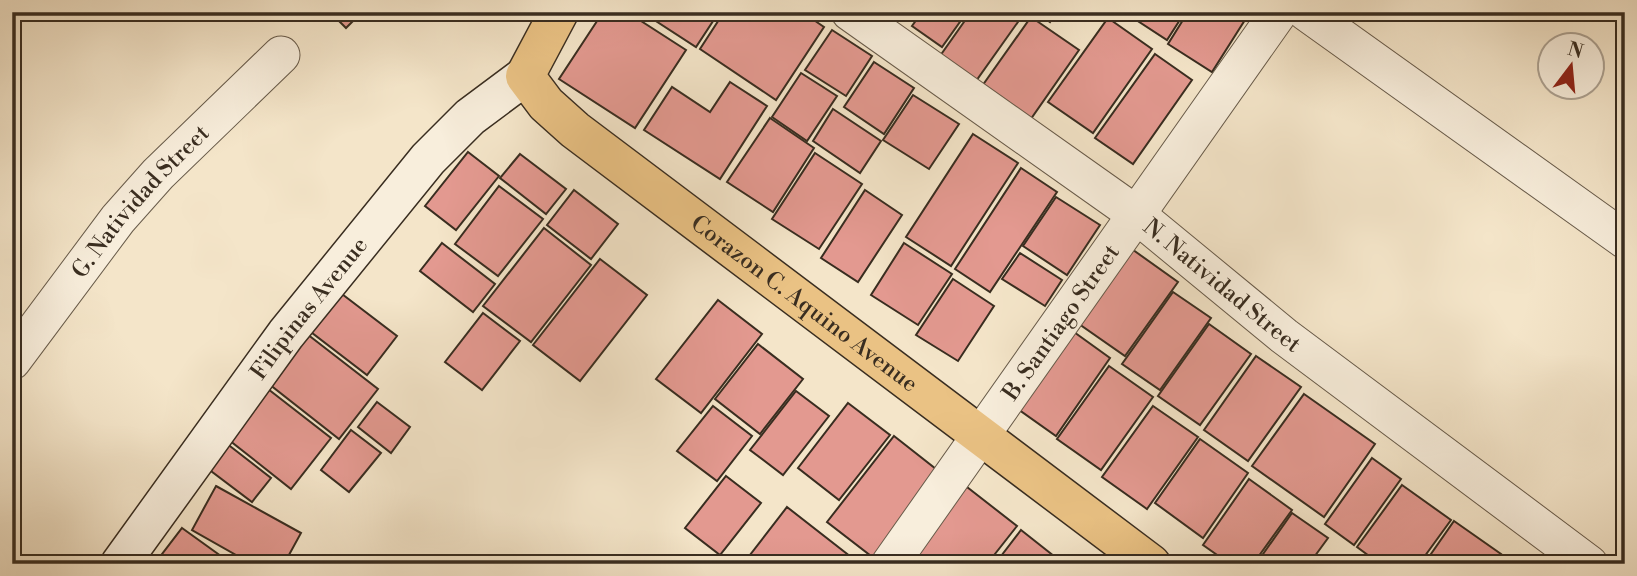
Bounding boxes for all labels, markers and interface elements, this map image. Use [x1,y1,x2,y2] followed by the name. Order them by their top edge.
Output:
[1536,32,1606,102] north arrow
[1565,37,1586,64] text: N
[66,119,215,284] street label: G. Natividad Street
[685,209,923,398] street label: Corazon C. Aquino Avenue
[1137,213,1306,359] street label: N. Natividad Street
[245,232,374,385] street label: Filipinas Avenue
[996,239,1126,407] street label: B. Santiago Street

